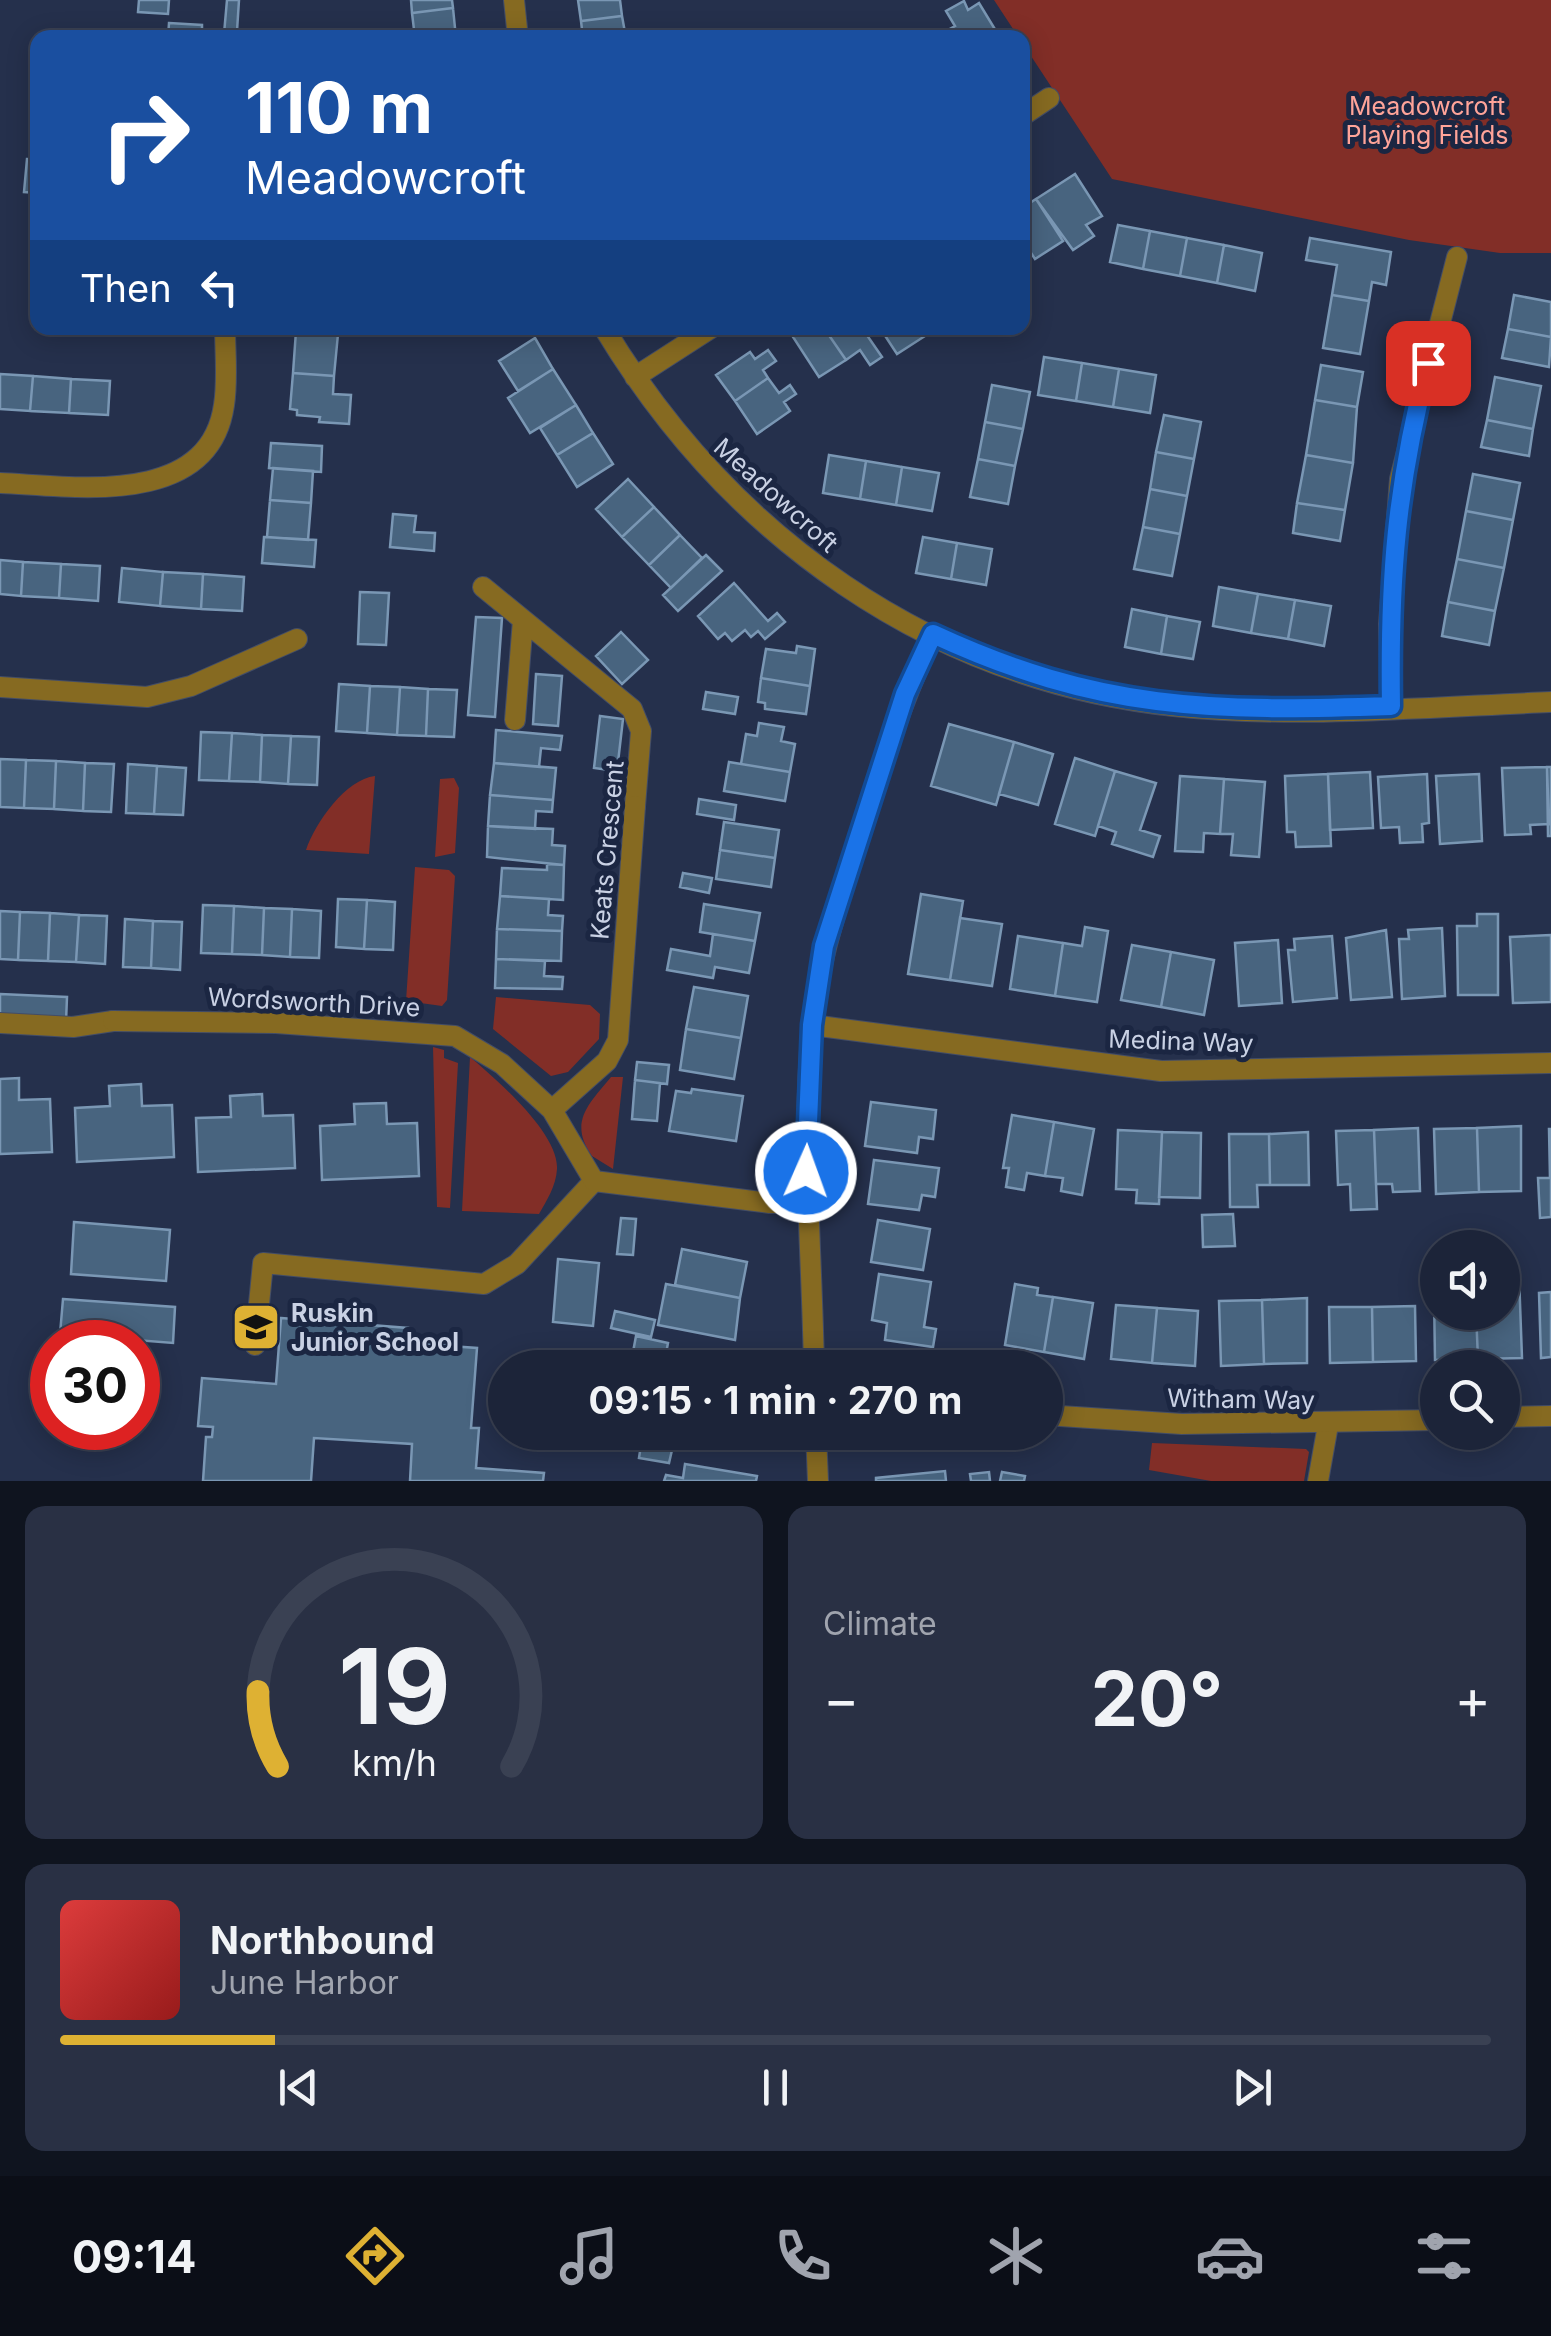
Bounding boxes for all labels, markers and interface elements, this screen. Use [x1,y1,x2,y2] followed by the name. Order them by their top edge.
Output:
[245,65,433,150] text: 110 m
[80,70,210,200] icon: right
[1346,91,1508,150] park label: Meadowcroft Playing Fields
[245,150,526,205] text: Meadowcroft
[192,260,247,315] icon: left
[80,265,172,311] text: Then
[1386,321,1471,406] pin
[1401,336,1456,391] icon: arrive
[708,432,844,558] street label: Meadowcroft
[584,759,630,941] street label: Keats Crescent
[207,981,421,1023] street label: Wordsworth Drive
[1108,1023,1254,1059] street label: Medina Way
[754,1120,858,1224] position arrow
[1420,1230,1520,1450] map controls
[1420,1230,1520,1330] button: sound
[291,1298,459,1357] place label: Ruskin Junior School
[230,1301,282,1353] school or university icon: Ruskin Junior School
[30,1320,160,1450] speed limit sign: 30
[1420,1350,1520,1450] button: search
[589,1377,962,1423] text: 09:15 · 1 min · 270 m
[1167,1383,1315,1415] street label: Witham Way
[823,1604,937,1643] text: Climate
[338,1623,450,1749] text: 19
[1091,1653,1223,1744] text: 20°
[823,1666,859,1732] text: −
[1455,1666,1491,1732] text: +
[352,1741,436,1785] text: km/h
[210,1917,435,1963] text: Northbound
[210,1963,399,2002] text: June Harbor
[271,2060,326,2115] icon: previous
[748,2060,803,2115] icon: pause
[1225,2060,1280,2115] icon: next
[340,2221,410,2291] icon: directions
[554,2221,624,2291] icon: music
[768,2221,838,2291] icon: phone
[981,2221,1051,2291] icon: climate
[1195,2221,1265,2291] icon: car
[1409,2221,1479,2291] icon: filters
[72,2229,196,2284] text: 09:14

